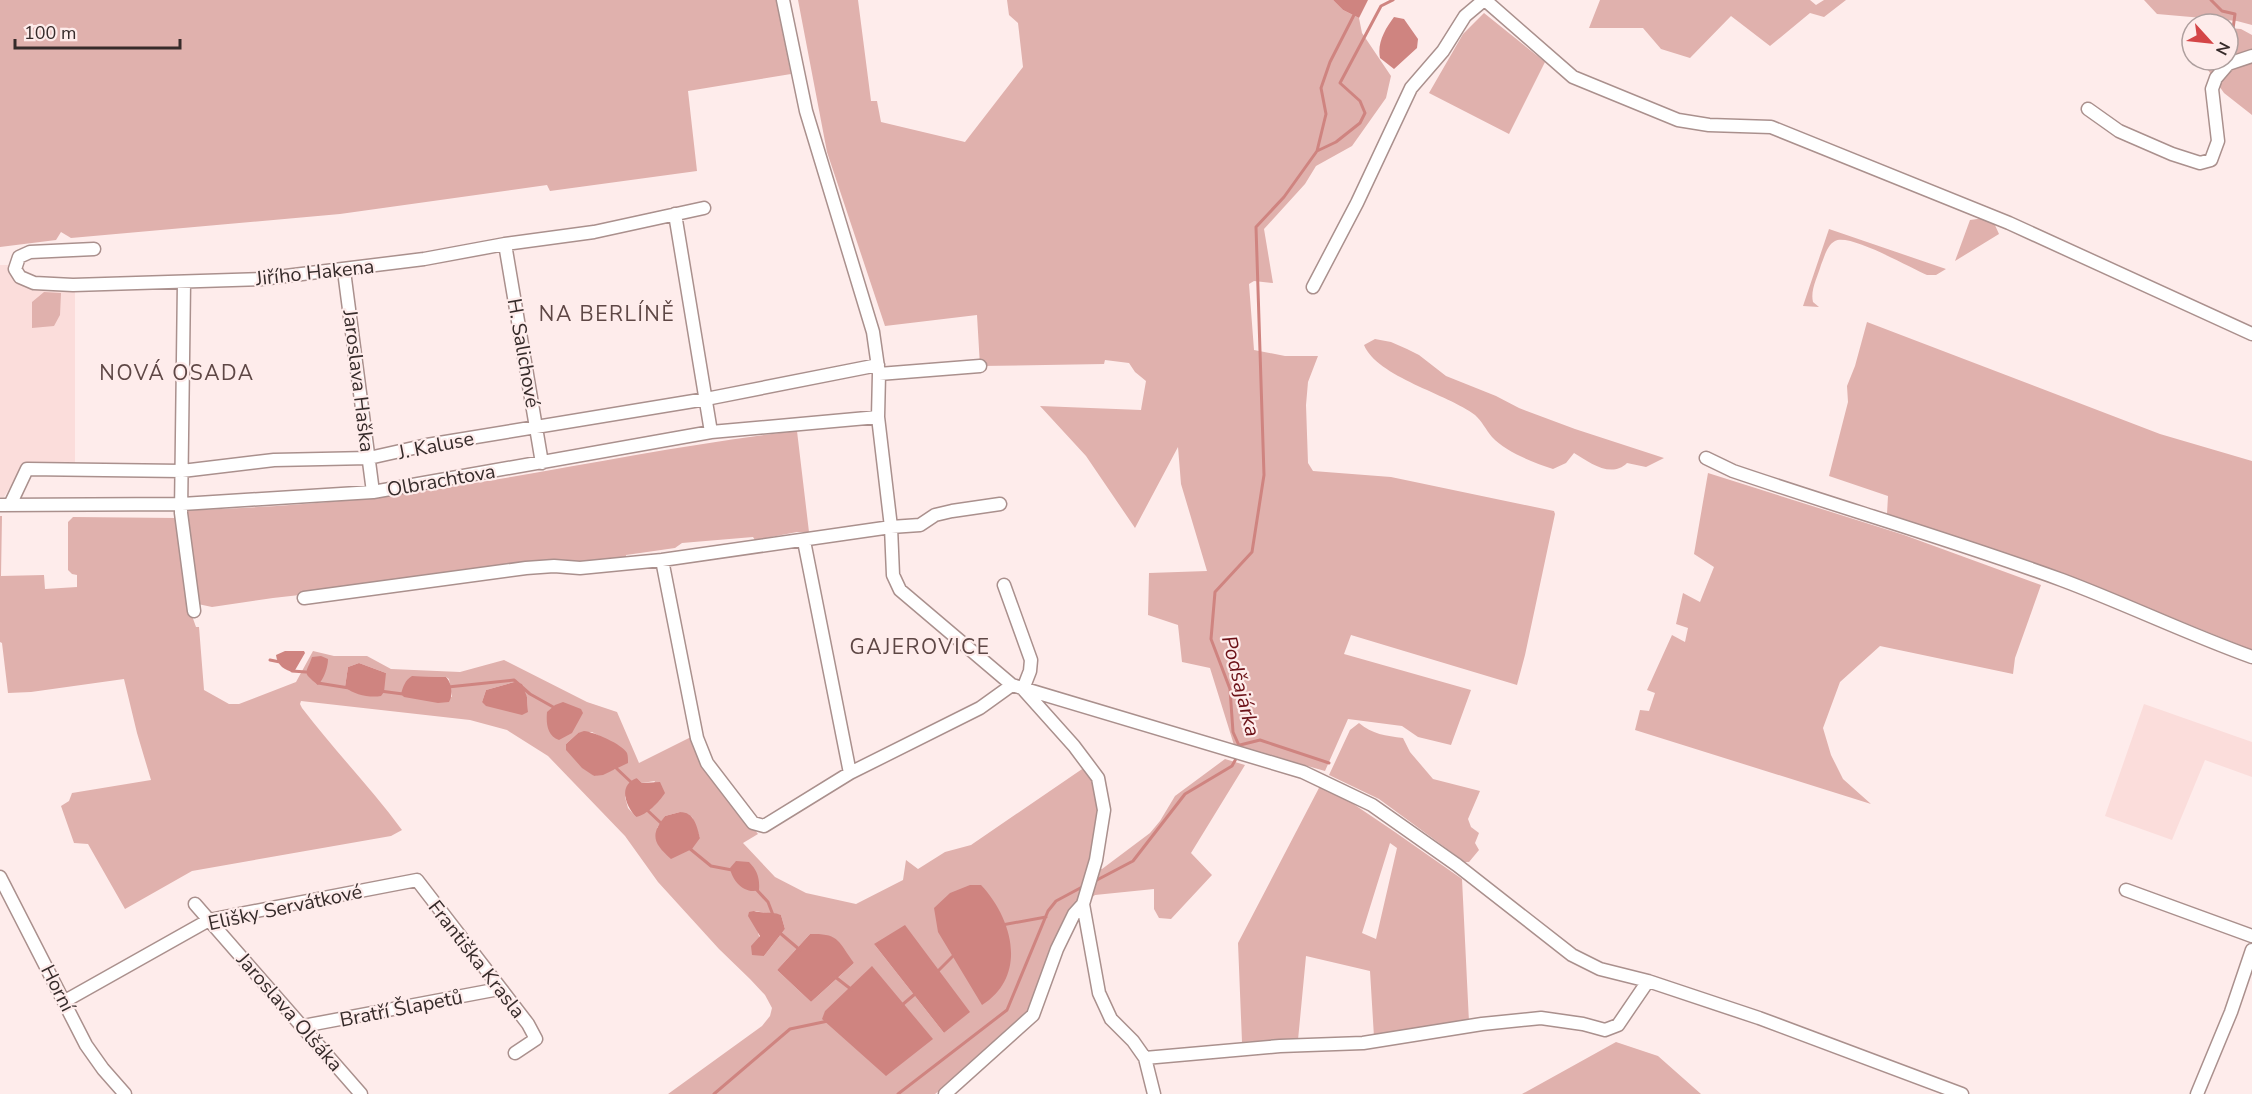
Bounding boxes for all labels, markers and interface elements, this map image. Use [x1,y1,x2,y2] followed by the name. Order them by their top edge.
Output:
[15,12,180,50] scale bar
[2180,12,2240,72] north arrow
[24,21,76,45] text: 100 m
[2210,38,2235,59] text: N
[253,253,376,292] street label: Jiřího Hakena
[501,296,546,410] street label: H. Salichové
[539,300,675,328] district label: NA BERLÍNĚ
[336,307,381,454] street label: Jaroslava Haška
[99,359,255,387] district label: NOVÁ OSADA
[395,425,476,466] street label: J. Kaluse
[385,458,497,503] street label: Olbrachtova
[850,633,990,661] district label: GAJEROVICE
[1215,633,1267,739] water label: Podšajárka
[206,878,365,937] street label: Elišky Servátkové
[422,895,531,1024] street label: Františka Krasla
[230,946,349,1077] street label: Jaroslava Olšáka
[34,960,81,1018] street label: Horní
[337,983,465,1034] street label: Bratří Šlapetů

